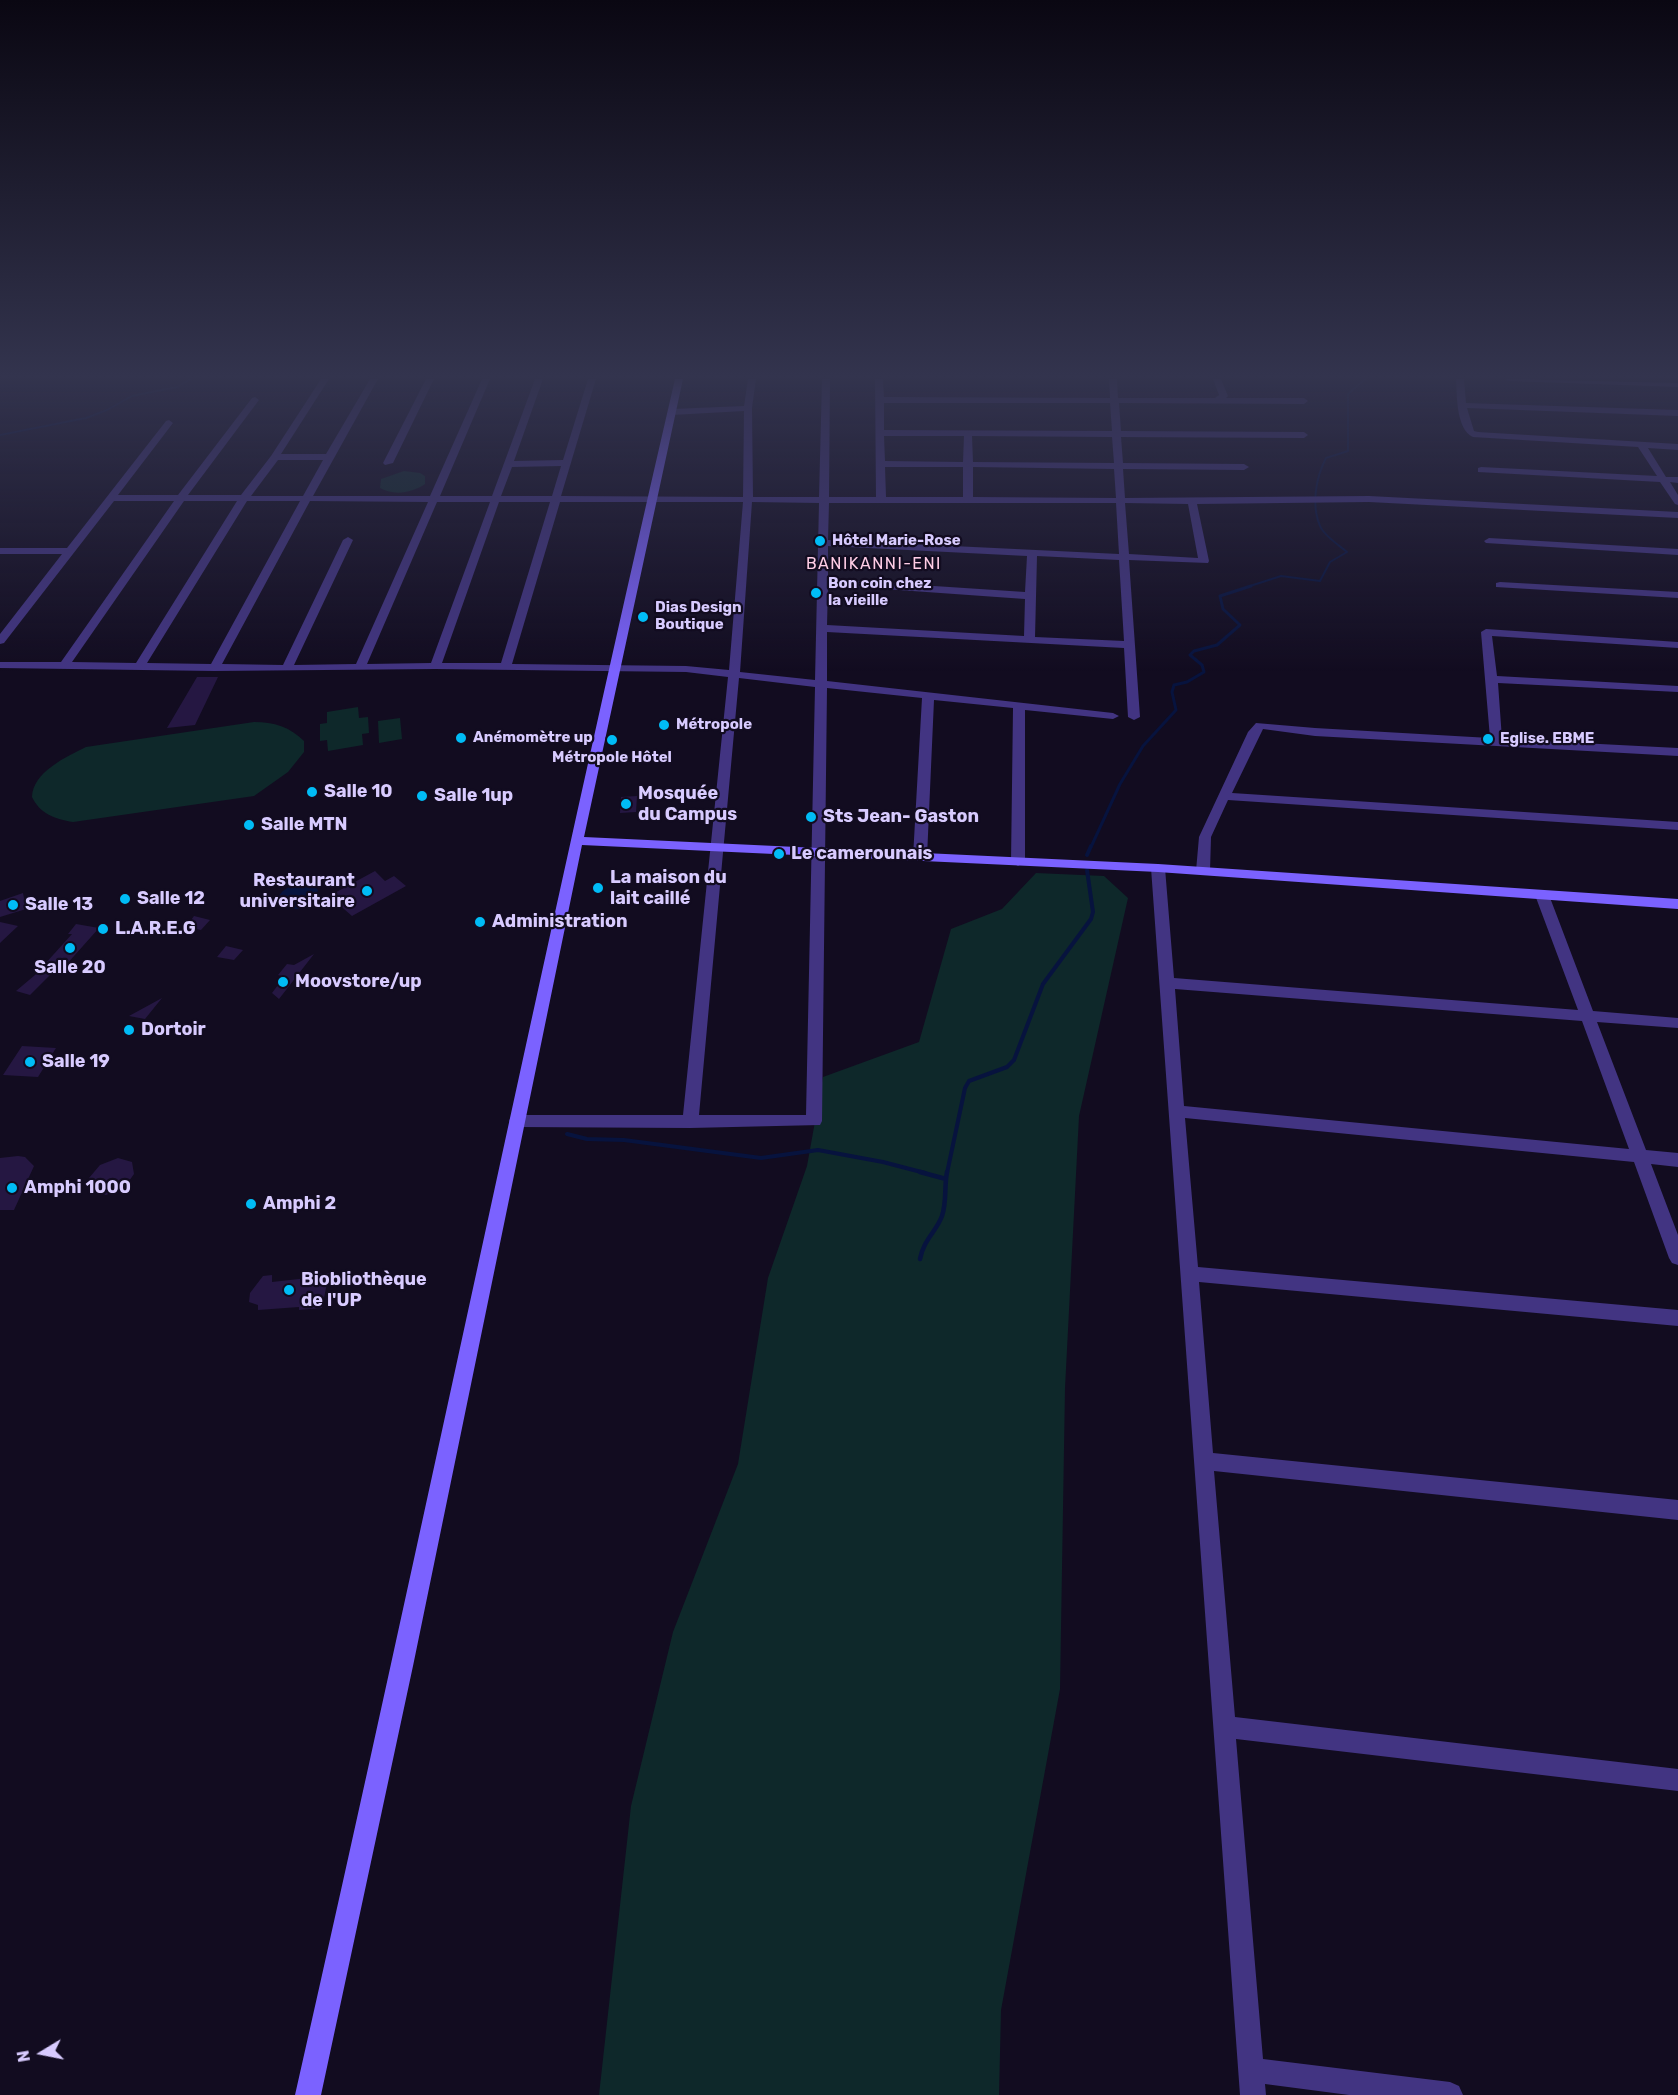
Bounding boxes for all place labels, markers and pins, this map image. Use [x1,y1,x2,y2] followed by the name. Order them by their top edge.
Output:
[832,532,961,550] place label: Hôtel Marie-Rose
[813,534,827,548] marker: Hôtel Marie-Rose
[828,575,931,610] place label: Bon coin chez la vieille
[809,586,823,600] marker: Bon coin chez la vieille
[655,599,742,634] place label: Dias Design Boutique
[636,610,650,624] marker: Dias Design Boutique
[676,716,752,734] place label: Métropole
[657,718,671,732] marker: Métropole
[473,729,593,747] place label: Anémomètre up
[1500,730,1594,748] place label: Eglise. EBME
[454,731,468,745] marker: Anémomètre up
[1481,732,1495,746] marker: Eglise. EBME
[605,733,619,747] marker: Métropole Hôtel
[552,749,672,767] place label: Métropole Hôtel
[324,781,393,803] place label: Salle 10
[638,783,737,826] place label: Mosquée du Campus
[305,785,319,799] marker: Salle 10
[434,785,513,807] place label: Salle 1up
[415,789,429,803] marker: Salle 1up
[619,797,633,811] marker: Mosquée du Campus
[823,806,979,828] place label: Sts Jean- Gaston
[804,810,818,824] marker: Sts Jean- Gaston
[261,814,348,836] place label: Salle MTN
[242,818,256,832] marker: Salle MTN
[791,843,933,865] place label: Le camerounais
[772,847,786,861] marker: Le camerounais
[610,867,727,910] place label: La maison du lait caillé
[239,870,355,912] place label: Restaurant universitaire
[591,881,605,895] marker: La maison du lait caillé
[360,884,374,898] marker: Restaurant universitaire
[137,888,205,910] place label: Salle 12
[118,892,132,906] marker: Salle 12
[25,894,93,916] place label: Salle 13
[6,898,20,912] marker: Salle 13
[492,911,627,933] place label: Administration
[473,915,487,929] marker: Administration
[115,918,196,940] place label: L.A.R.E.G
[96,922,110,936] marker: L.A.R.E.G
[63,941,77,955] marker: Salle 20
[34,957,106,979] place label: Salle 20
[295,971,422,993] place label: Moovstore/up
[276,975,290,989] marker: Moovstore/up
[141,1019,206,1041] place label: Dortoir
[122,1023,136,1037] marker: Dortoir
[42,1051,110,1073] place label: Salle 19
[23,1055,37,1069] marker: Salle 19
[24,1177,131,1199] place label: Amphi 1000
[5,1181,19,1195] marker: Amphi 1000
[263,1193,336,1215] place label: Amphi 2
[244,1197,258,1211] marker: Amphi 2
[301,1269,427,1312] place label: Biobliothèque de l'UP
[282,1283,296,1297] marker: Biobliothèque de l'UP

